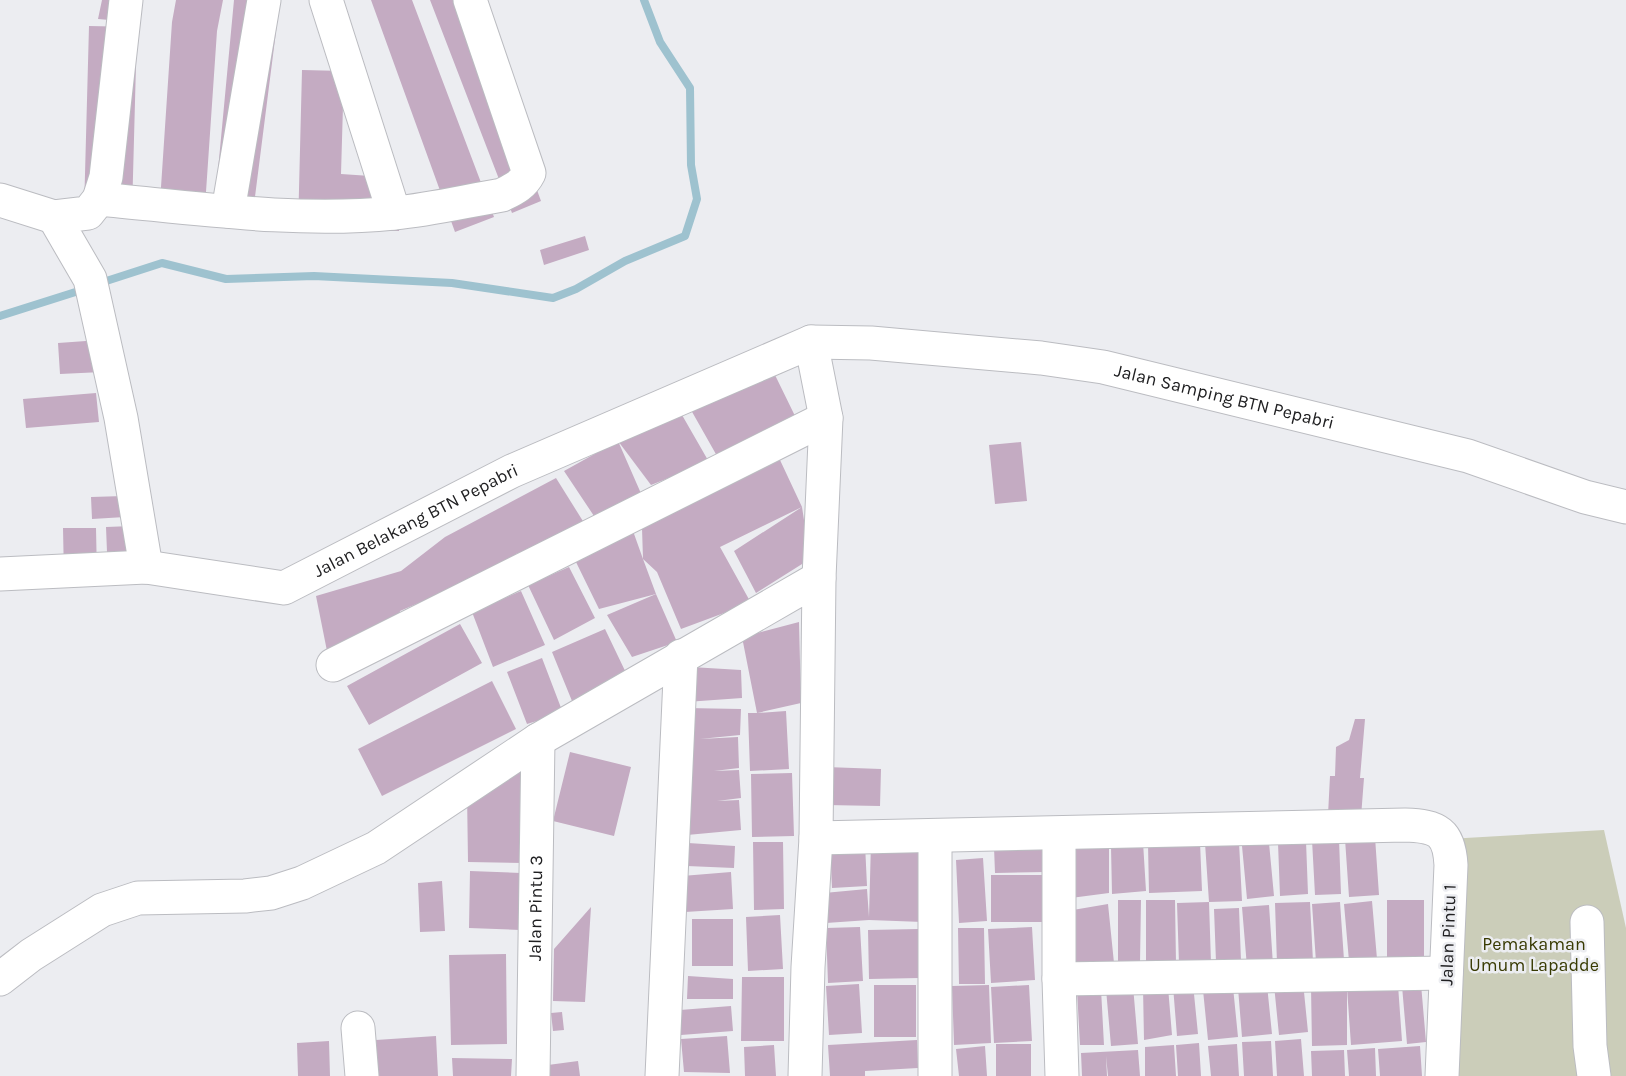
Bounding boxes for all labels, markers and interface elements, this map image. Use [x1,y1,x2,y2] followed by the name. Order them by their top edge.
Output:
[1112,359,1336,434] street label: Jalan Samping BTN Pepabri
[310,459,521,582] street label: Jalan Belakang BTN Pepabri
[524,855,547,961] street label: Jalan Pintu 3
[1435,884,1461,986] street label: Jalan Pintu 1
[1469,933,1599,976] park label: Pemakaman Umum Lapadde

